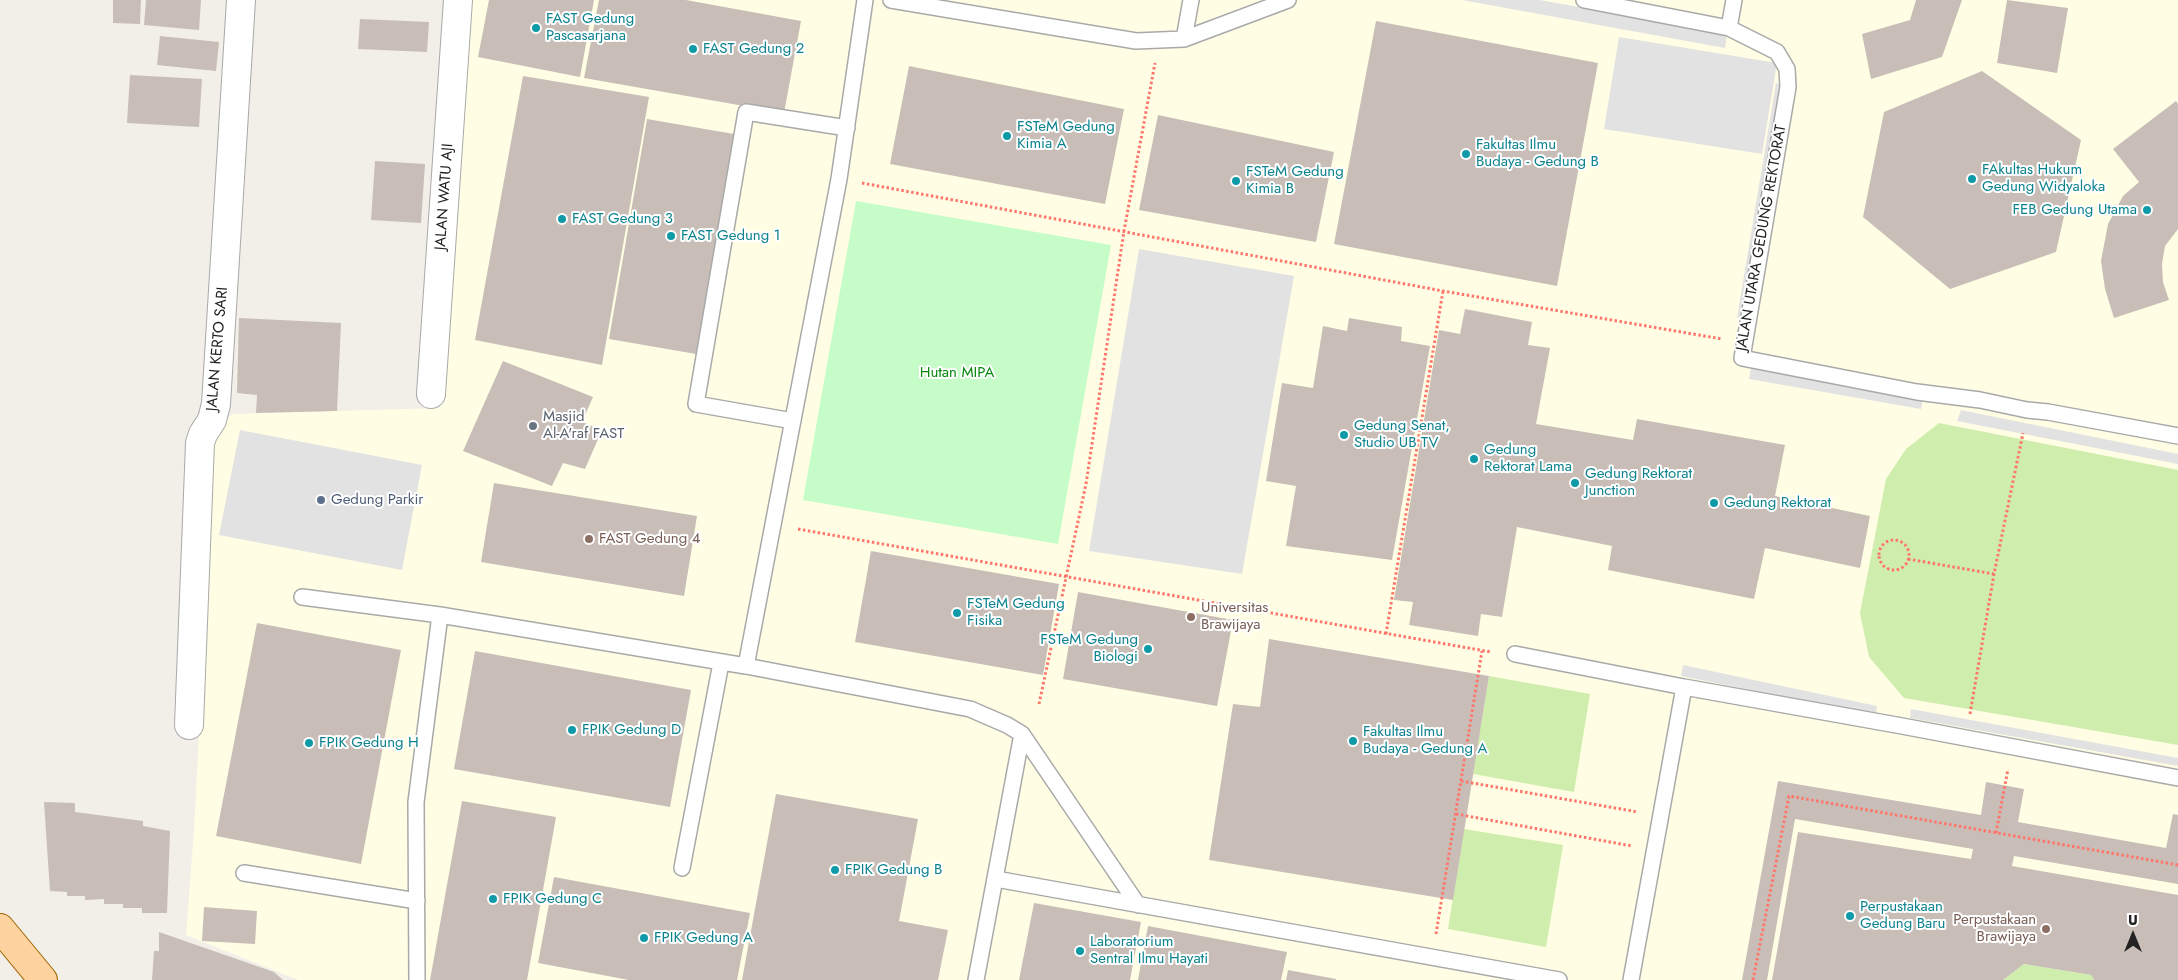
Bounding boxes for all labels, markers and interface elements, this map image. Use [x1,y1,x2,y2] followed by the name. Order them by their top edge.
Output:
[546,10,634,45] place label: FAST Gedung Pascasarjana
[530,22,542,34] marker: FAST Gedung Pascasarjana
[703,40,804,58] place label: FAST Gedung 2
[687,43,699,55] marker: FAST Gedung 2
[1017,118,1115,153] place label: FSTeM Gedung Kimia A
[1733,123,1791,353] street label: JALAN UTARA GEDUNG REKTORAT
[1001,130,1013,142] marker: FSTeM Gedung Kimia A
[1476,136,1599,171] place label: Fakultas Ilmu Budaya - Gedung B
[432,143,458,251] street label: JALAN WATU AJI
[1460,148,1472,160] marker: Fakultas Ilmu Budaya - Gedung B
[1982,161,2105,196] place label: FAkultas Hukum Gedung Widyaloka
[1246,163,1344,198] place label: FSTeM Gedung Kimia B
[1966,173,1978,185] marker: FAkultas Hukum Gedung Widyaloka
[1230,175,1242,187] marker: FSTeM Gedung Kimia B
[2013,201,2137,219] place label: FEB Gedung Utama
[2141,204,2153,216] marker: FEB Gedung Utama
[572,210,673,228] place label: FAST Gedung 3
[556,213,568,225] marker: FAST Gedung 3
[681,227,780,245] place label: FAST Gedung 1
[665,230,677,242] marker: FAST Gedung 1
[204,286,232,412] street label: JALAN KERTO SARI
[920,364,994,382] park label: Hutan MIPA
[543,408,624,443] place label: Masjid Al-A'raf FAST
[1354,417,1450,452] place label: Gedung Senat, Studio UB TV
[527,420,539,432] marker: Masjid Al-A'raf FAST
[1338,429,1350,441] marker: Gedung Senat, Studio UB TV
[1484,441,1572,476] place label: Gedung Rektorat Lama
[1468,453,1480,465] marker: Gedung Rektorat Lama
[1585,465,1692,500] place label: Gedung Rektorat Junction
[1569,477,1581,489] marker: Gedung Rektorat Junction
[331,491,423,509] place label: Gedung Parkir
[315,494,327,506] marker: Gedung Parkir
[1724,494,1831,512] place label: Gedung Rektorat
[1708,497,1720,509] marker: Gedung Rektorat
[599,530,700,548] place label: FAST Gedung 4
[583,533,595,545] marker: FAST Gedung 4
[967,595,1065,630] place label: FSTeM Gedung Fisika
[1201,599,1268,634] place label: Universitas Brawijaya
[951,607,963,619] marker: FSTeM Gedung Fisika
[1185,611,1197,623] marker: Universitas Brawijaya
[1040,631,1138,666] place label: FSTeM Gedung Biologi
[1142,643,1154,655] marker: FSTeM Gedung Biologi
[582,721,681,739] place label: FPIK Gedung D
[1363,723,1487,758] place label: Fakultas Ilmu Budaya - Gedung A
[566,724,578,736] marker: FPIK Gedung D
[319,734,419,752] place label: FPIK Gedung H
[1347,735,1359,747] marker: Fakultas Ilmu Budaya - Gedung A
[303,737,315,749] marker: FPIK Gedung H
[845,861,942,879] place label: FPIK Gedung B
[829,864,841,876] marker: FPIK Gedung B
[503,890,602,908] place label: FPIK Gedung C
[487,893,499,905] marker: FPIK Gedung C
[1860,898,1945,933] place label: Perpustakaan Gedung Baru
[1844,910,1856,922] marker: Perpustakaan Gedung Baru
[2108,910,2158,960] north arrow
[2128,910,2138,930] text: U
[1953,911,2036,946] place label: Perpustakaan Brawijaya
[2040,923,2052,935] marker: Perpustakaan Brawijaya
[654,929,753,947] place label: FPIK Gedung A
[638,932,650,944] marker: FPIK Gedung A
[1090,933,1208,968] place label: Laboratorium Sentral Ilmu Hayati
[1074,945,1086,957] marker: Laboratorium Sentral Ilmu Hayati

